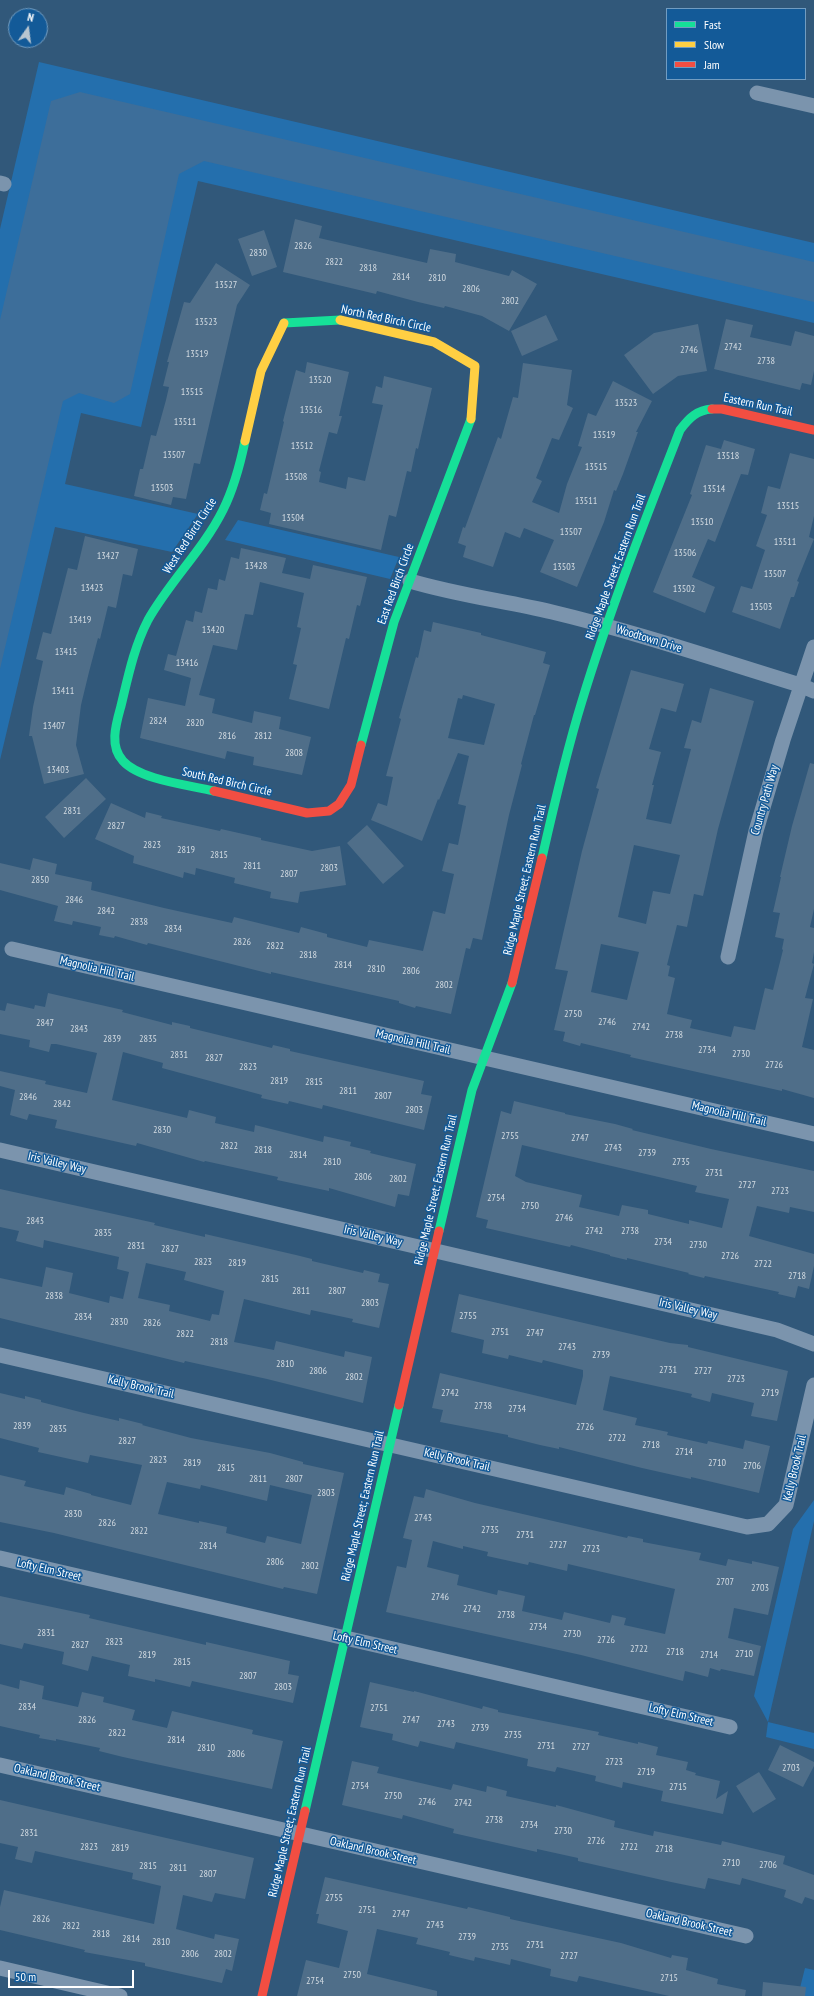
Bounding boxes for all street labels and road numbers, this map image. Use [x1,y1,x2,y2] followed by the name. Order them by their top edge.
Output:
[340,302,432,336] street label: North Red Birch Circle
[722,391,794,419] street label: Eastern Run Trail
[583,492,649,642] street label: Ridge Maple Street; Eastern Run Trail
[160,495,220,577] street label: West Red Birch Circle
[375,542,417,626] street label: East Red Birch Circle
[614,622,684,656] street label: Woodtown Drive
[748,763,782,837] street label: Country Path Way
[181,765,273,799] street label: South Red Birch Circle
[501,803,549,957] street label: Ridge Maple Street; Eastern Run Trail
[58,953,136,985] street label: Magnolia Hill Trail
[374,1026,452,1058] street label: Magnolia Hill Trail
[690,1098,768,1130] street label: Magnolia Hill Trail
[412,1113,460,1267] street label: Ridge Maple Street; Eastern Run Trail
[26,1149,88,1177] street label: Iris Valley Way
[342,1222,404,1250] street label: Iris Valley Way
[657,1295,719,1323] street label: Iris Valley Way
[107,1372,175,1402] street label: Kelly Brook Trail
[339,1429,387,1583] street label: Ridge Maple Street; Eastern Run Trail
[780,1434,810,1502] street label: Kelly Brook Trail
[423,1445,491,1475] street label: Kelly Brook Trail
[15,1556,83,1584] street label: Lofty Elm Street
[331,1629,399,1657] street label: Lofty Elm Street
[647,1701,715,1729] street label: Lofty Elm Street
[266,1745,314,1899] street label: Ridge Maple Street; Eastern Run Trail
[13,1761,101,1795] street label: Oakland Brook Street
[329,1834,417,1868] street label: Oakland Brook Street
[645,1906,733,1940] street label: Oakland Brook Street

